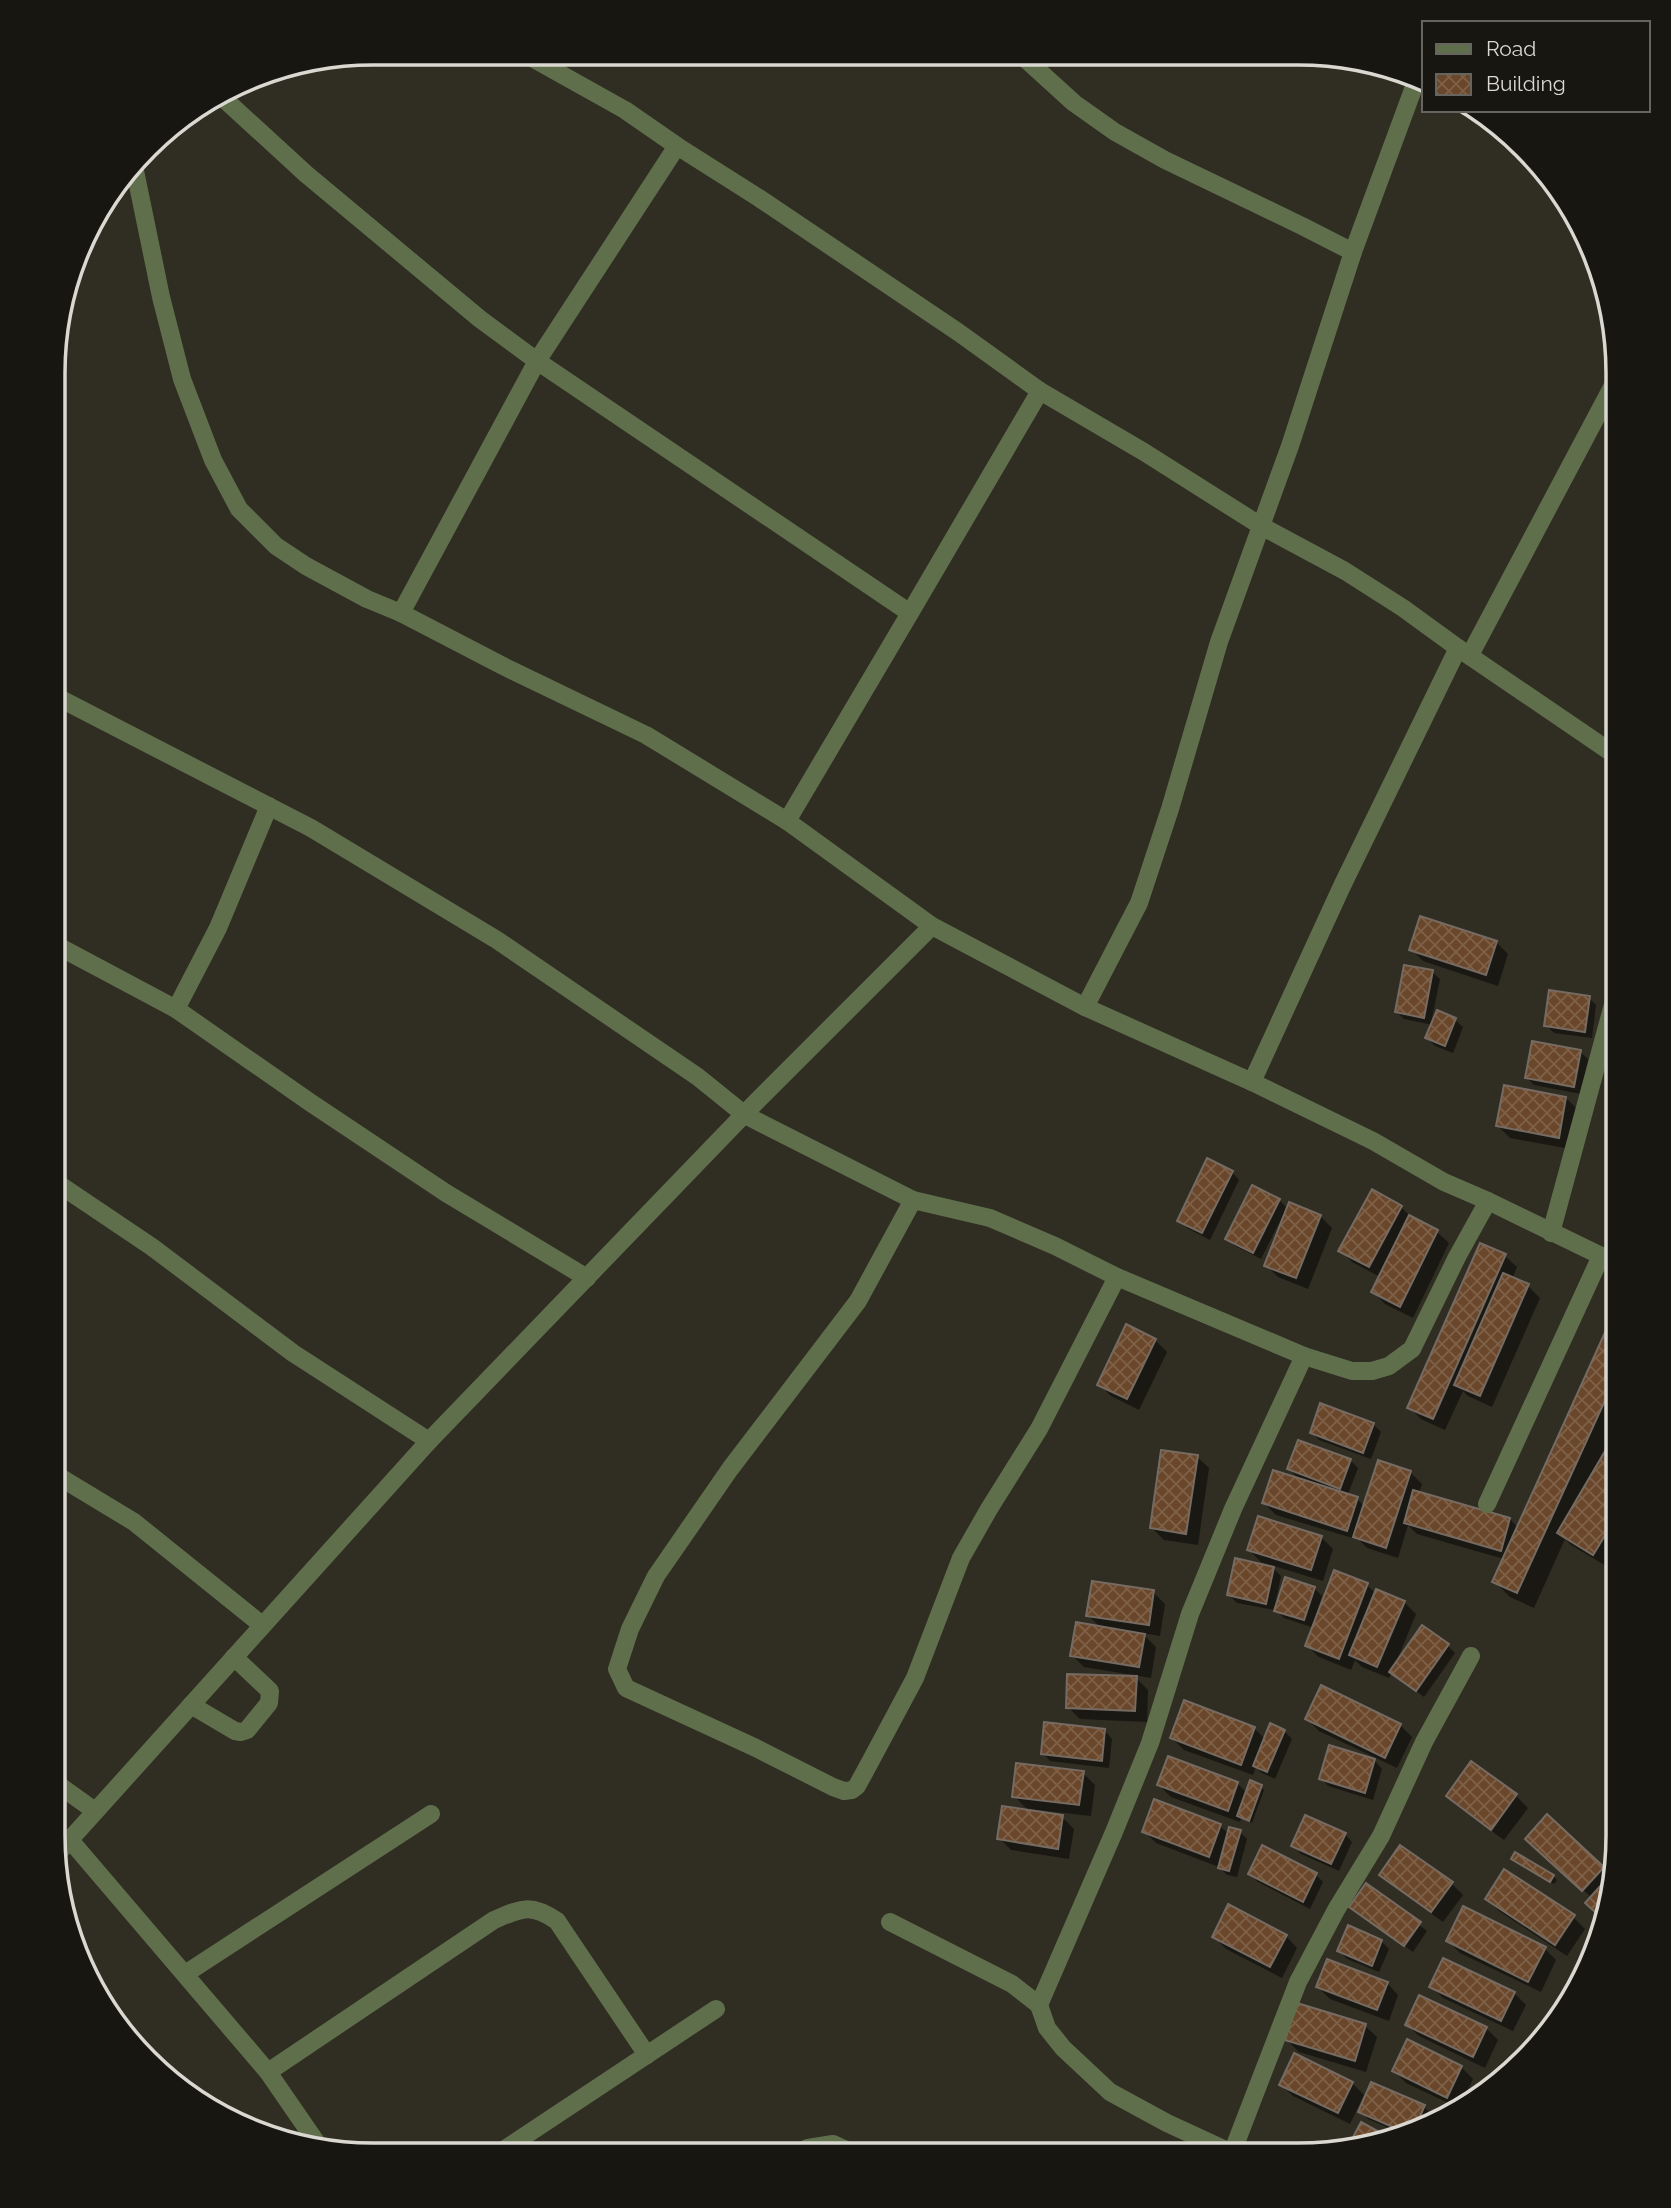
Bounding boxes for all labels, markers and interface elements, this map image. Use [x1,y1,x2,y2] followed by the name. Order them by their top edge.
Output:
[1422,21,1650,112] legend
[1486,36,1536,61] text: Road
[1486,71,1566,96] text: Building

